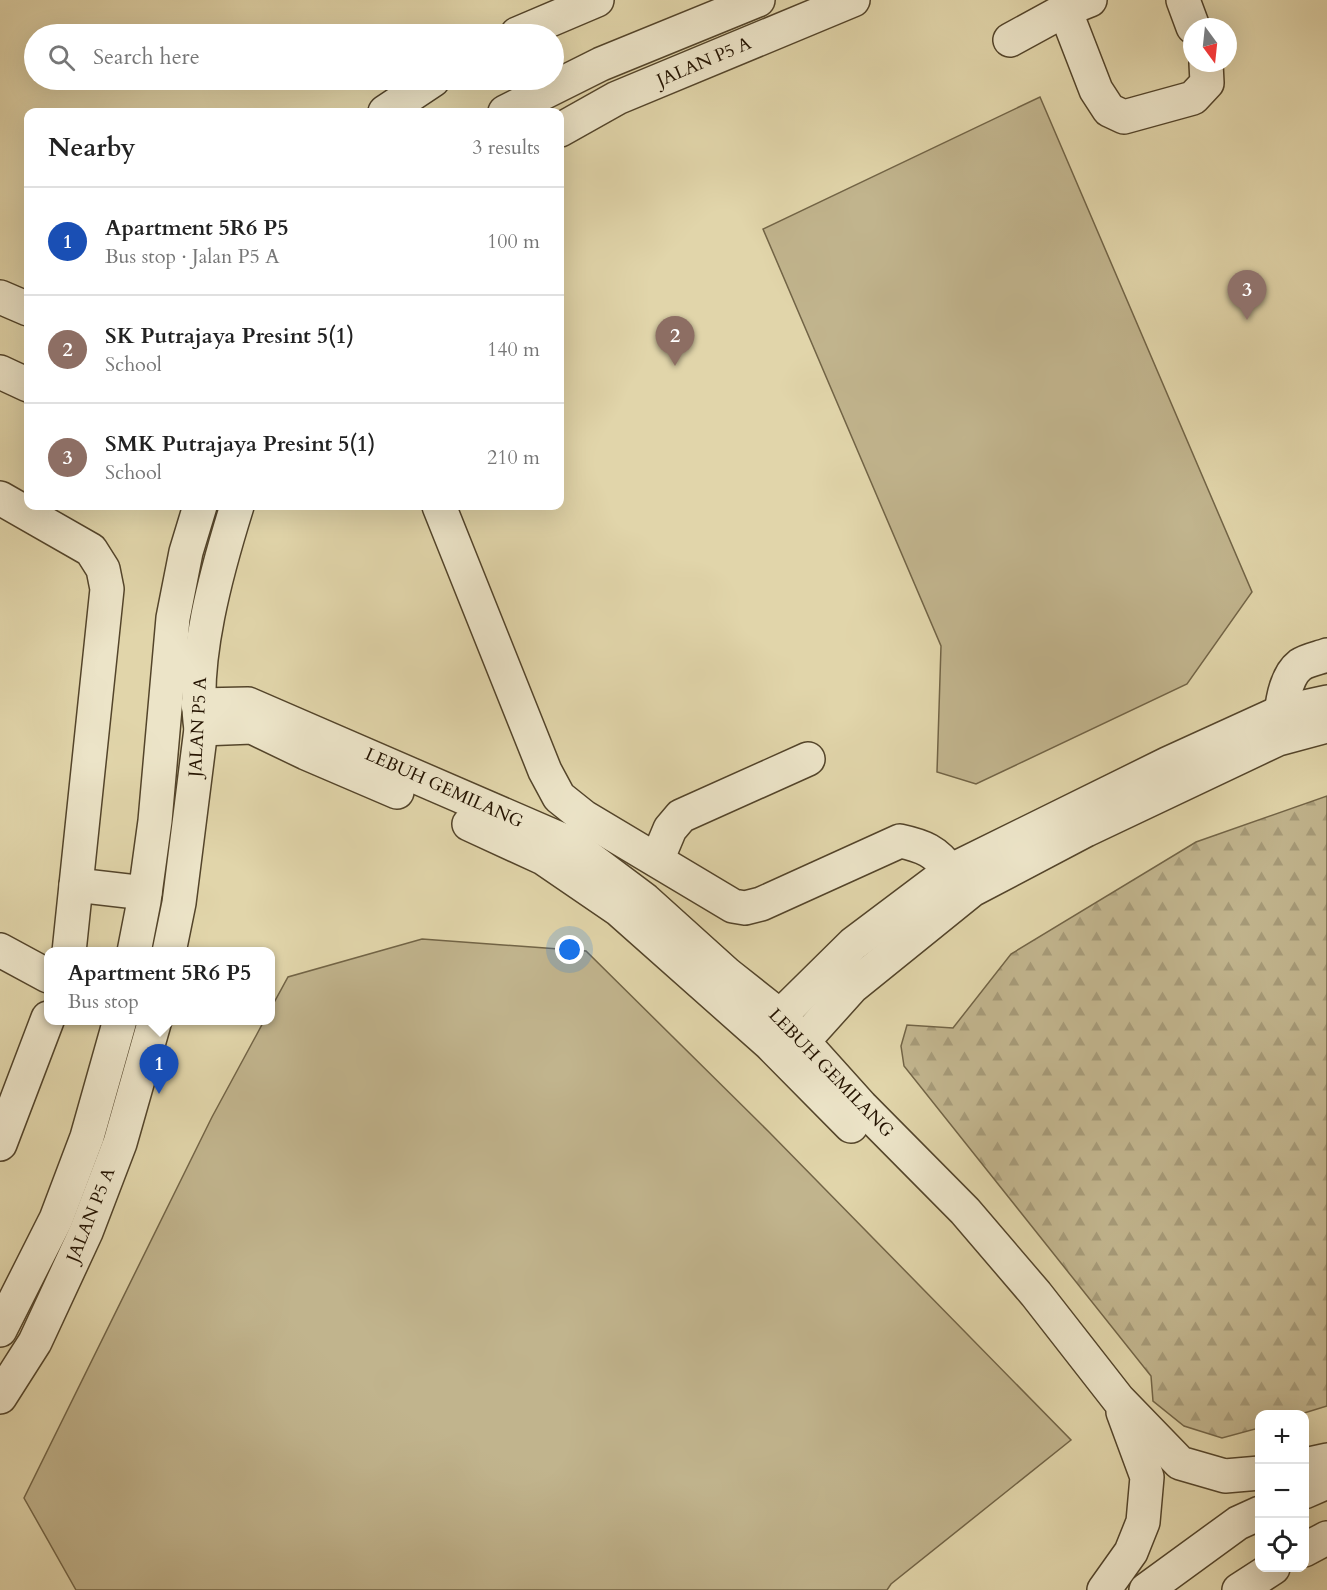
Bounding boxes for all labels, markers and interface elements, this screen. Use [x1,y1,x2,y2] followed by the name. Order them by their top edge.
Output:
[1183,18,1237,72] north arrow
[24,24,564,90] search box
[650,31,755,94] street label: JALAN P5 A
[45,41,78,74] icon: search
[93,42,200,72] text: Search here
[48,130,136,165] text: Nearby
[472,134,540,161] text: 3 results
[105,213,289,243] text: Apartment 5R6 P5
[62,228,73,255] text: 1
[487,228,540,255] text: 100 m
[105,243,279,270] text: Bus stop · Jalan P5 A
[1228,270,1266,320] pin: 3
[656,316,694,366] pin: 2
[105,321,354,351] text: SK Putrajaya Presint 5(1)
[62,336,73,363] text: 2
[487,336,540,363] text: 140 m
[105,351,162,378] text: School
[105,429,376,459] text: SMK Putrajaya Presint 5(1)
[62,444,73,471] text: 3
[487,444,540,471] text: 210 m
[105,459,162,486] text: School
[183,676,213,781] street label: JALAN P5 A
[361,742,527,834] street label: LEBUH GEMILANG
[555,935,584,964] your location
[44,947,275,1025] popup
[68,958,251,988] text: Apartment 5R6 P5
[68,988,139,1015] text: Bus stop
[763,1003,899,1143] street label: LEBUH GEMILANG
[140,1044,178,1094] pin: 1
[60,1164,121,1269] street label: JALAN P5 A
[1255,1410,1309,1572] map controls
[1255,1410,1309,1464] button: +
[1255,1464,1309,1518] button: −
[1255,1518,1309,1572] button: locate

